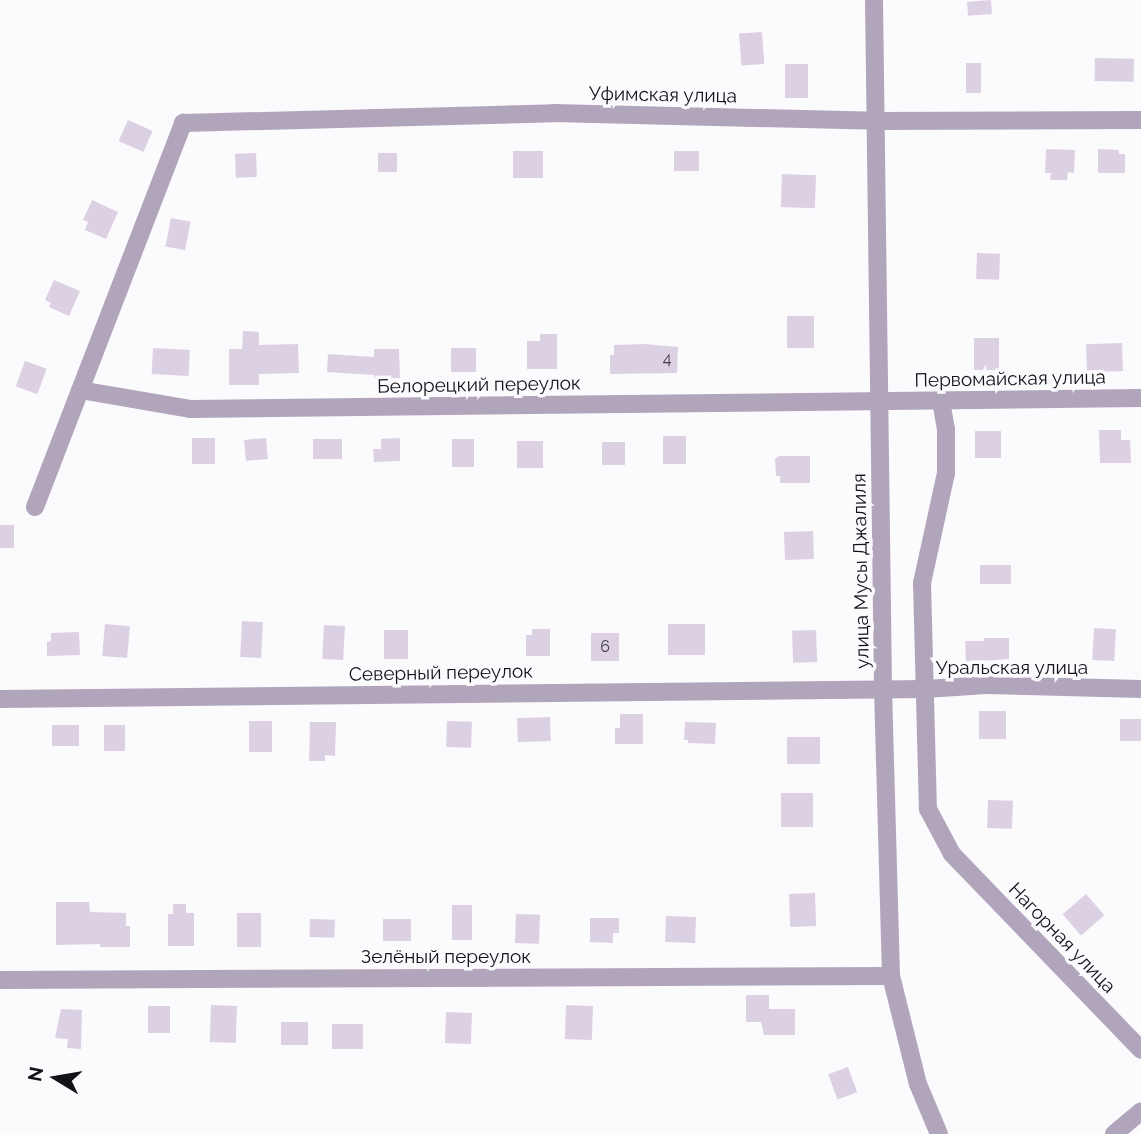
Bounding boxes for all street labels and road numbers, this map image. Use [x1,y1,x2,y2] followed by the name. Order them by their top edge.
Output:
[588,82,738,108] street label: Уфимская улица
[914,366,1106,392] street label: Первомайская улица
[377,372,581,398] street label: Белорецкий переулок
[848,473,874,669] street label: улица Мусы Джалиля
[936,657,1088,679] street label: Уральская улица
[349,660,533,686] street label: Северный переулок
[1003,878,1121,998] street label: Нагорная улица
[361,946,531,968] street label: Зелёный переулок

